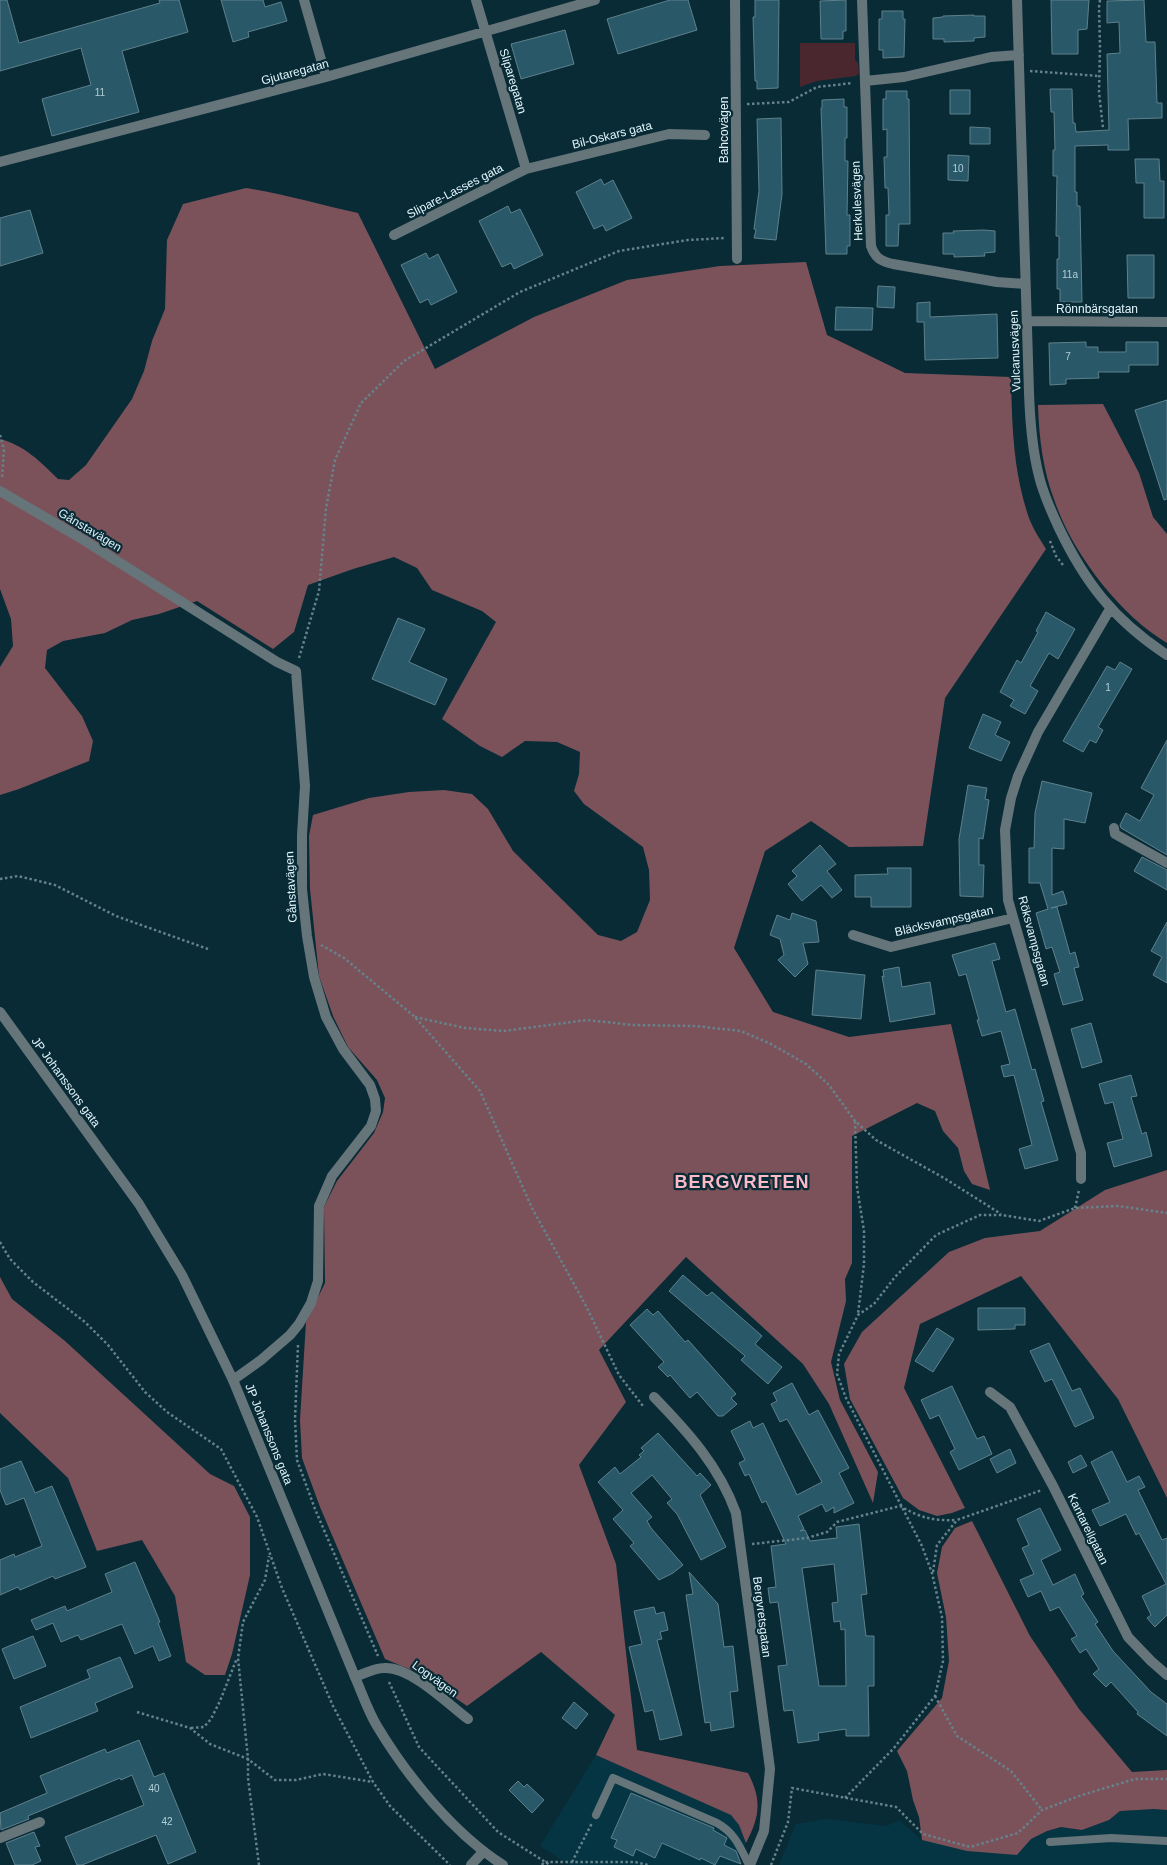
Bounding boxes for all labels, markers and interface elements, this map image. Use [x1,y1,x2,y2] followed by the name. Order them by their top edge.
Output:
[496,47,530,115] street label: Sliparegatan
[260,56,330,88] street label: Gjutaregatan
[95,87,106,98] house number: 11
[717,97,731,163] street label: Bahcovägen
[571,118,654,152] street label: Bil-Oskars gata
[405,161,506,221] street label: Slipare-Lasses gata
[849,161,865,241] street label: Herkulesvägen
[952,163,964,174] house number: 10
[1062,269,1078,280] house number: 11a
[1056,302,1138,316] street label: Rönnbärsgatan
[1007,310,1023,392] street label: Vulcanusvägen
[1065,351,1071,362] house number: 7
[56,506,124,554] street label: Gånstavägen
[1105,682,1111,693] house number: 1
[282,851,300,923] street label: Gånstavägen
[1015,894,1053,988] street label: Röksvampsgatan
[893,903,995,939] street label: Bläcksvampsgatan
[29,1034,104,1130] street label: JP Johanssons gata
[674,1172,810,1192] district label: BERGVRETEN
[242,1381,296,1487] street label: JP Johanssons gata
[1065,1491,1111,1567] street label: Kantarellgatan
[750,1576,774,1658] street label: Bergvretsgatan
[410,1658,460,1700] street label: Logvägen
[148,1783,160,1794] house number: 40
[161,1816,173,1827] house number: 42

